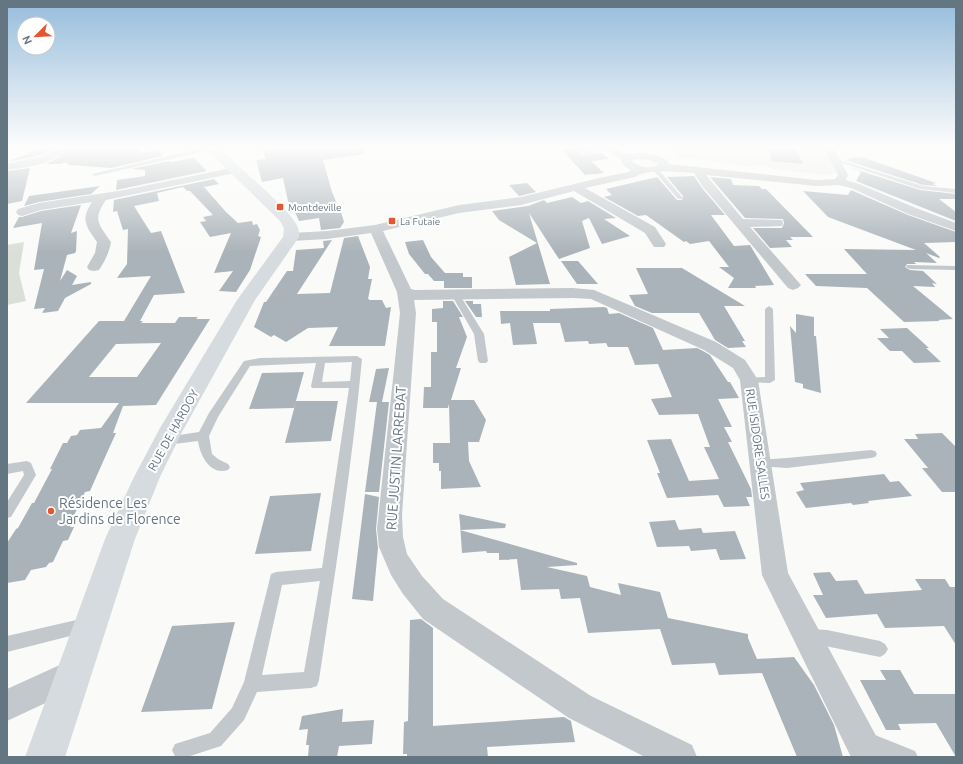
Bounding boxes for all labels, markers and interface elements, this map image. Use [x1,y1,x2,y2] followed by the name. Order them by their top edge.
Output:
[16,16,56,56] north arrow
[20,34,34,46] text: N
[275,202,285,212] marker: Montdeville
[288,202,342,213] place label: Montdeville
[387,216,397,226] marker: La Futaie
[400,216,440,227] place label: La Futaie
[383,385,409,531] street label: RUE JUSTIN LARREBAT
[145,387,201,473] street label: RUE DE HARDOY
[744,388,772,500] street label: RUE ISIDORE SALLES
[59,495,181,527] place label: Résidence Les Jardins de Florence
[46,506,56,516] marker: Résidence Les Jardins de Florence

